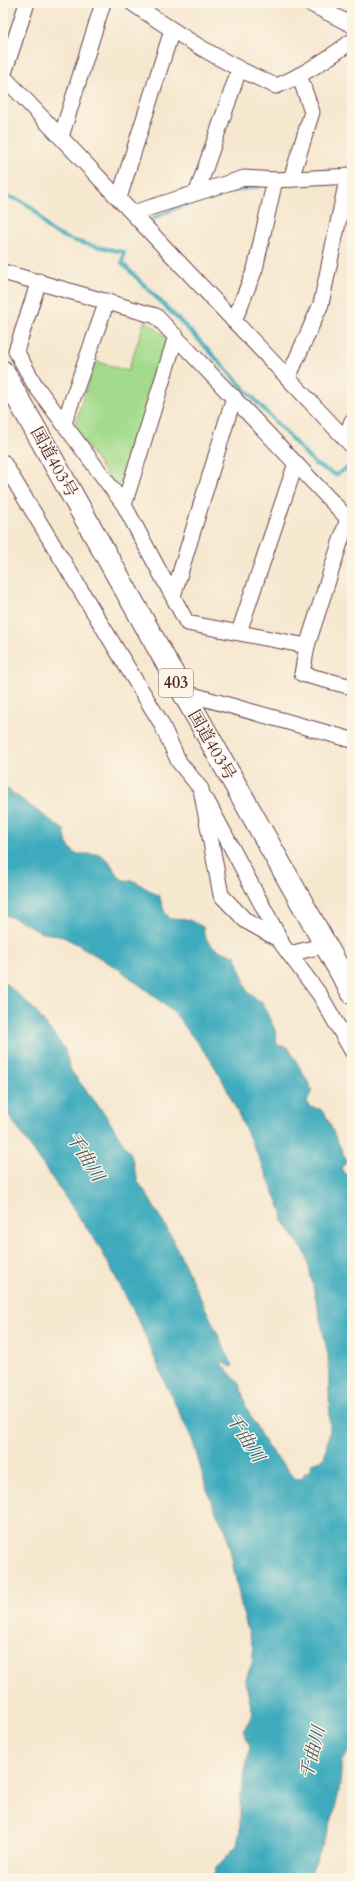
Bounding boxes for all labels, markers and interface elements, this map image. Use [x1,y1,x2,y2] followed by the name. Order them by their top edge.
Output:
[25,423,83,501] street label: 国道403号
[159,669,193,697] road number: 403
[183,706,241,784] street label: 国道403号
[60,1127,111,1188] water label: 千曲川
[220,1409,271,1469] water label: 千曲川
[294,1722,332,1782] water label: 千曲川

